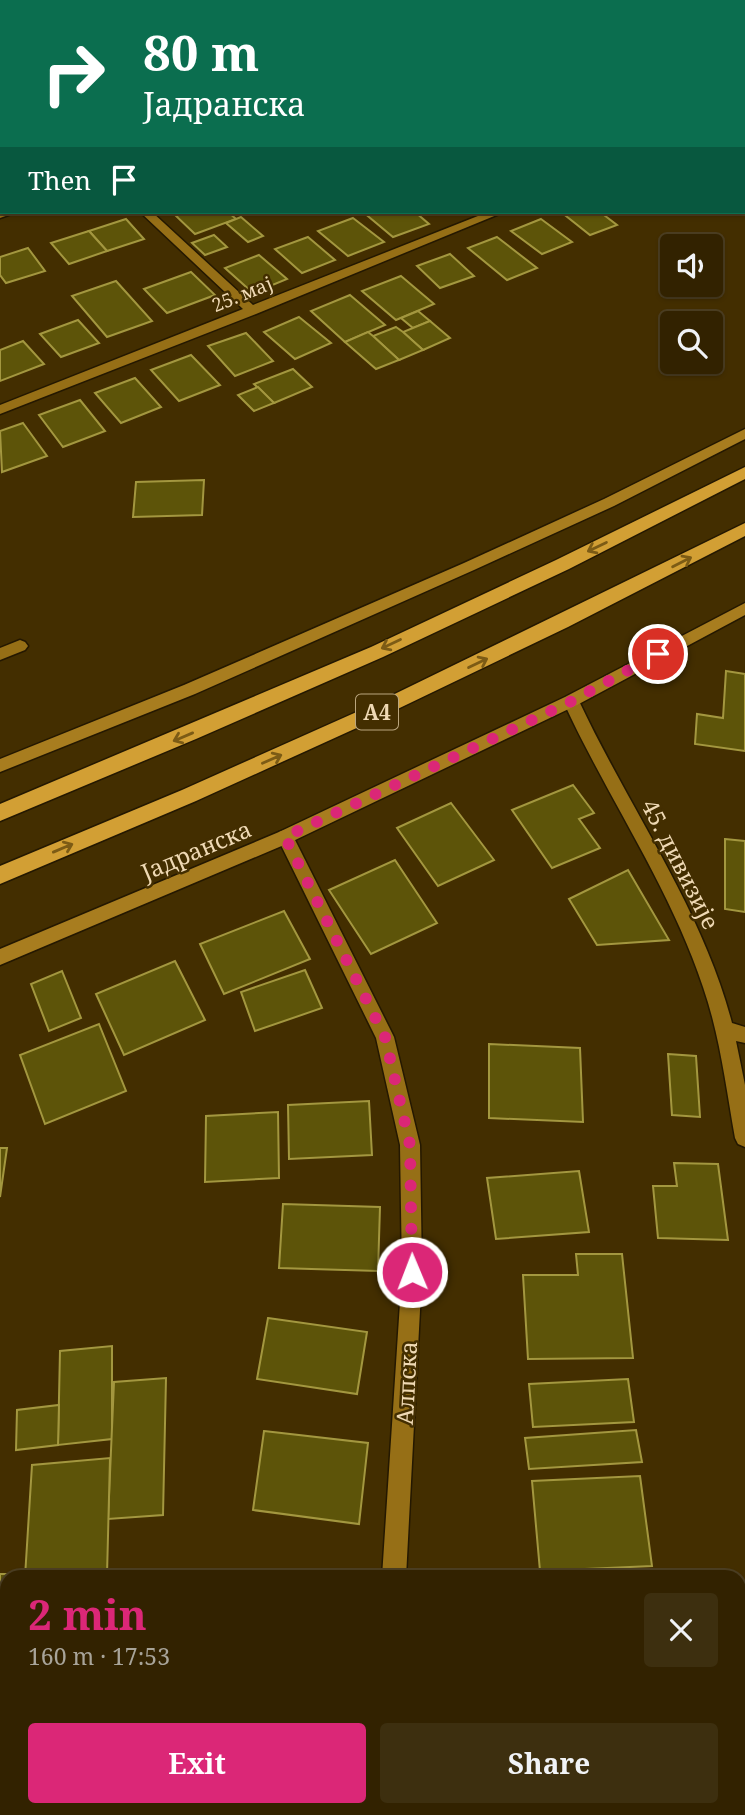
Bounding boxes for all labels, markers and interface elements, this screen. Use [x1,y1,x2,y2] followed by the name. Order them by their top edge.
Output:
[143,19,259,85] text: 80 m
[28,28,119,119] icon: right
[143,82,306,125] text: Јадранска
[105,161,143,199] icon: arrive
[28,162,91,198] text: Then
[660,234,723,374] map controls
[660,234,723,297] button: sound
[208,270,276,318] street label: 25. мај
[660,311,723,374] button: search
[587,540,608,554] one-way arrow
[671,555,692,568] one-way arrow
[628,624,688,684] pin
[639,635,677,673] icon: arrive
[381,638,402,652] one-way arrow
[467,656,488,669] one-way arrow
[356,694,398,730] road number: A4
[173,731,195,744] one-way arrow
[261,752,282,765] one-way arrow
[635,794,727,934] street label: 45. дивизије
[135,812,256,888] street label: Јадранска
[52,841,73,854] one-way arrow
[375,1235,449,1309] position arrow
[388,1340,424,1426] street label: Алпска
[28,1585,147,1642] text: 2 min
[644,1593,718,1667] button: close
[28,1640,170,1672] text: 160 m · 17:53
[28,1723,366,1803] button: Exit
[380,1723,718,1803] button: Share

